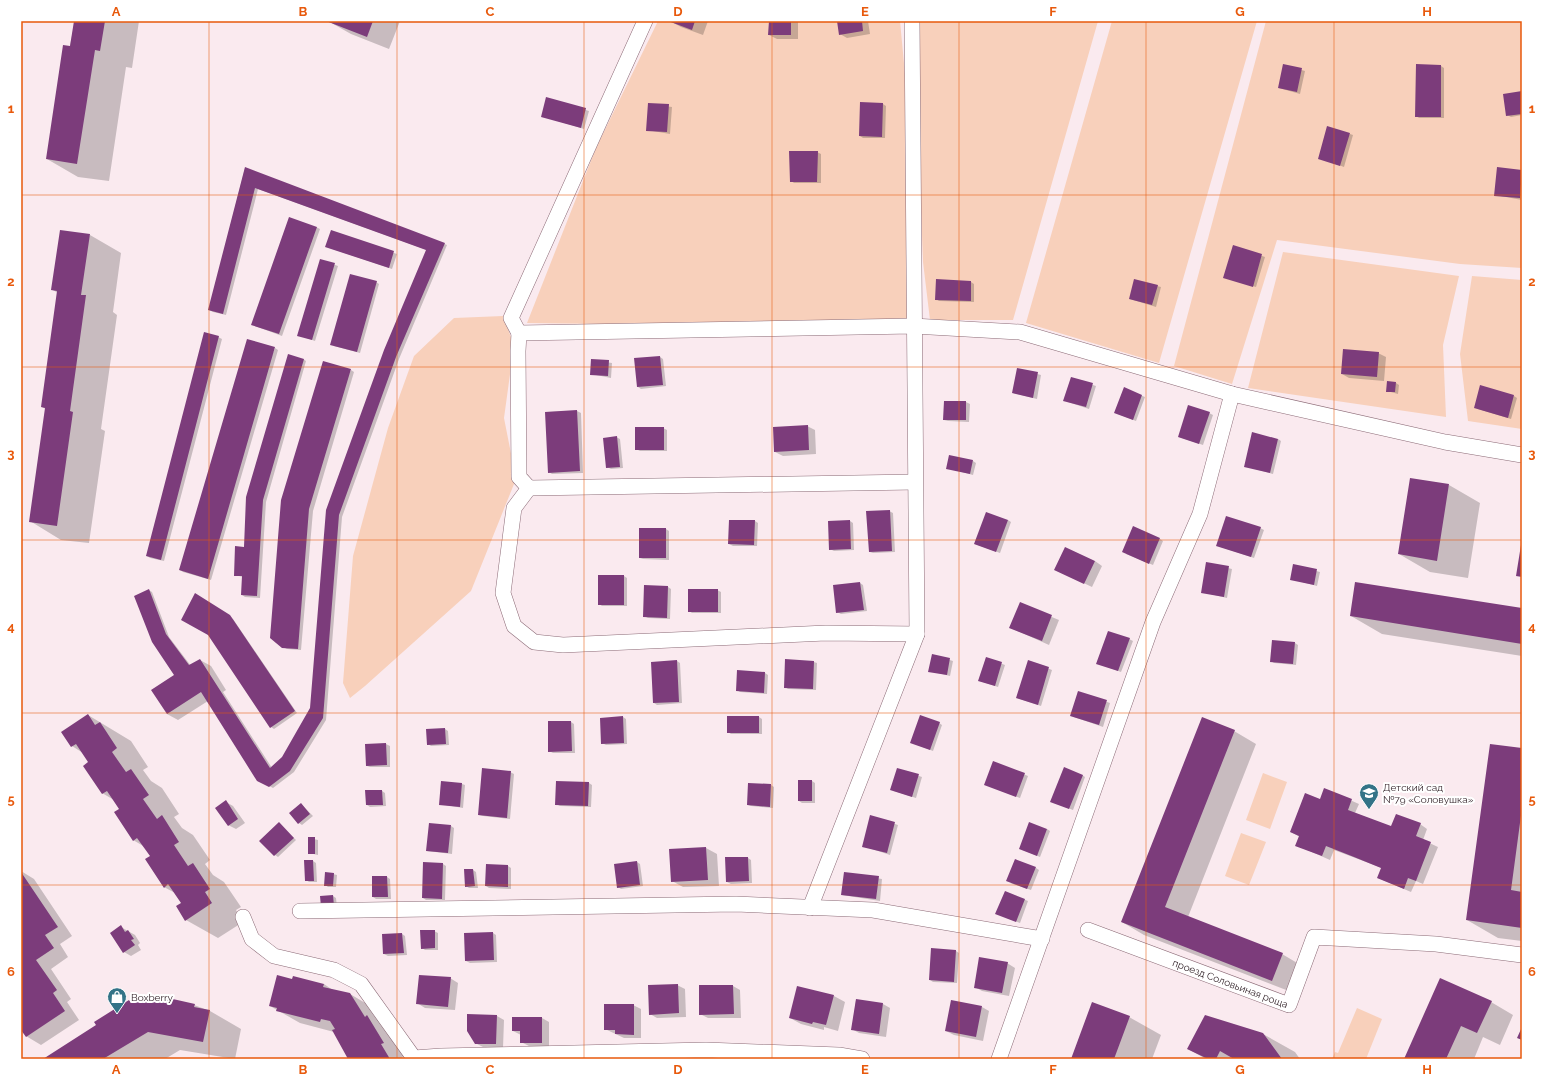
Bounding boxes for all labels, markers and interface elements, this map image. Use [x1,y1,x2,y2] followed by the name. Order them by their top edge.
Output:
[112,4,121,19] text: A
[299,4,308,19] text: B
[486,4,495,19] text: C
[673,4,683,19] text: D
[861,4,869,19] text: E
[1049,4,1057,19] text: F
[1235,4,1245,19] text: G
[1422,4,1432,19] text: H
[8,101,15,116] text: 1
[1529,101,1536,116] text: 1
[7,274,15,289] text: 2
[1528,274,1536,289] text: 2
[7,446,15,461] text: 3
[1528,446,1536,461] text: 3
[7,619,15,634] text: 4
[1528,619,1536,634] text: 4
[1358,782,1380,810] school or university icon: Детский сад №79 «Соловушка»
[1383,782,1474,805] place label: Детский сад №79 «Соловушка»
[7,792,15,807] text: 5
[1528,792,1536,807] text: 5
[1171,957,1290,1010] street label: проезд Соловьиная роща
[7,964,15,979] text: 6
[1528,964,1536,979] text: 6
[106,986,128,1014] shop icon: Boxberry
[131,992,173,1003] place label: Boxberry
[112,1062,121,1077] text: A
[299,1062,308,1077] text: B
[486,1062,495,1077] text: C
[673,1062,683,1077] text: D
[861,1062,869,1077] text: E
[1049,1062,1057,1077] text: F
[1235,1062,1245,1077] text: G
[1422,1062,1432,1077] text: H

